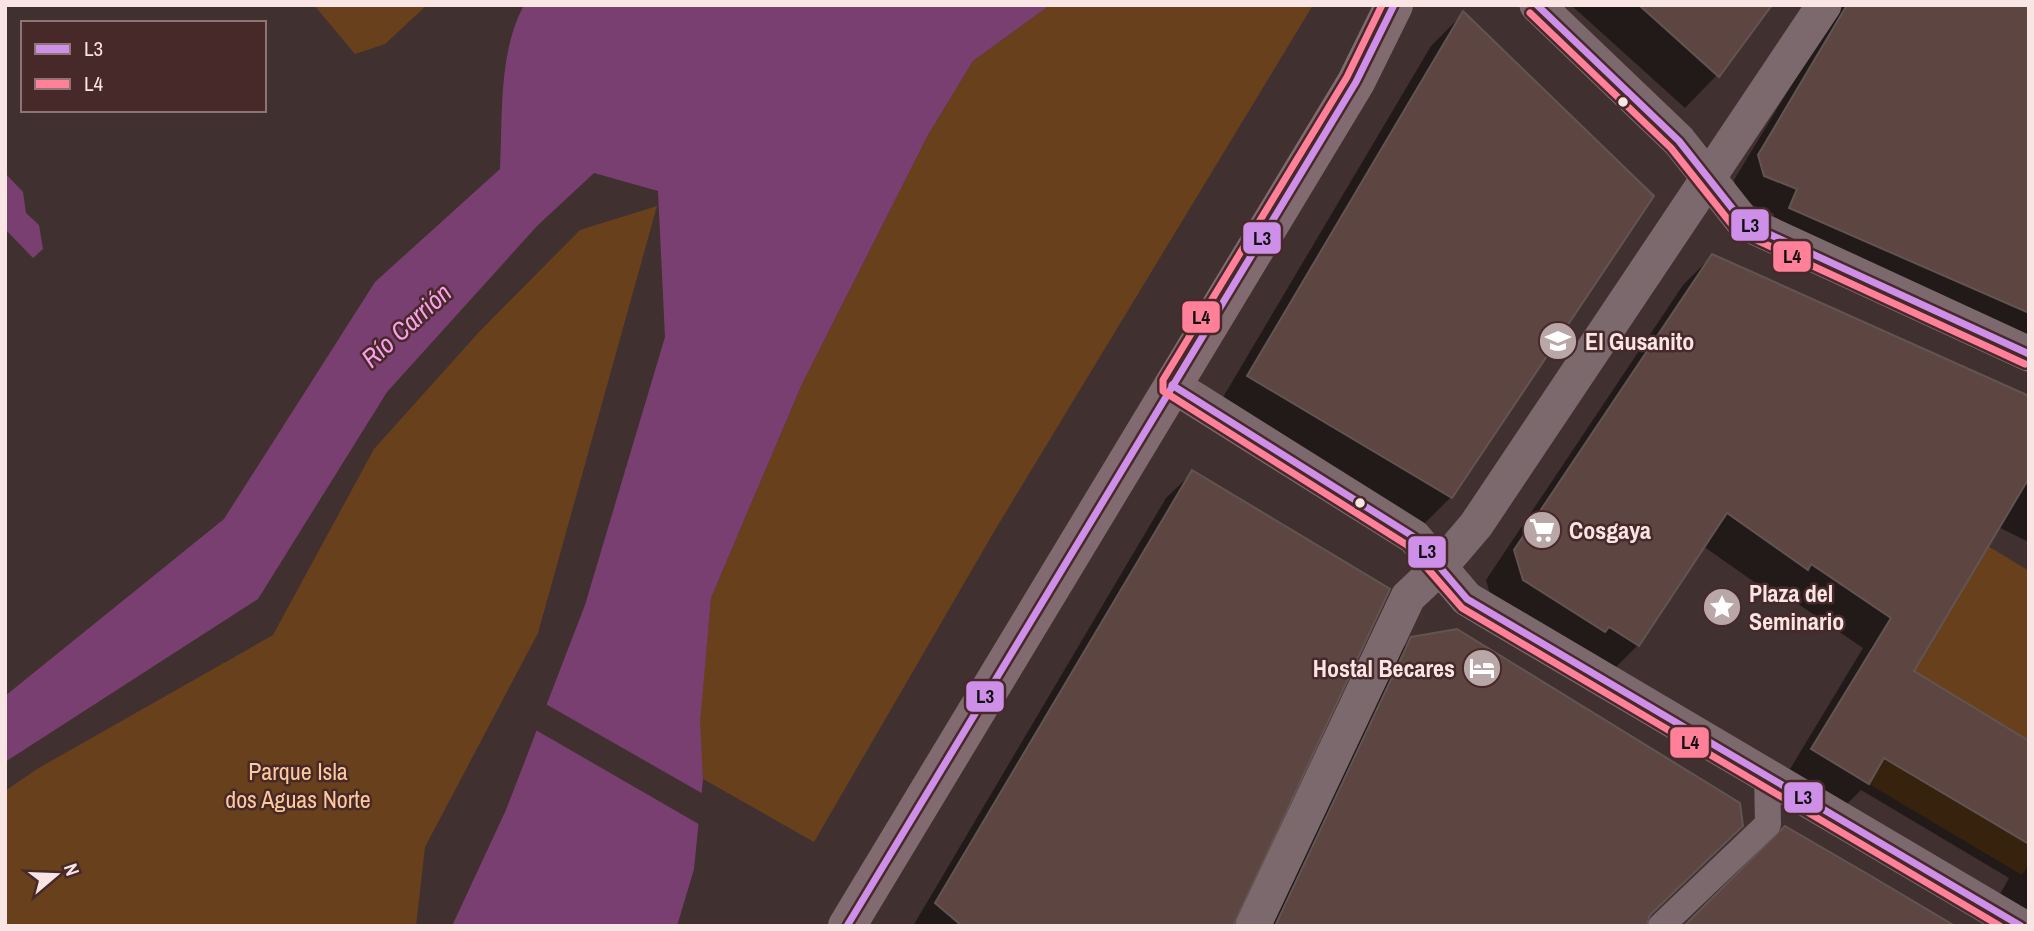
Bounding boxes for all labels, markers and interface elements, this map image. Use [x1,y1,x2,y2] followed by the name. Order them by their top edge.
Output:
[21,21,266,112] legend
[84,34,103,63] text: L3
[84,69,104,98] text: L4
[1616,95,1630,109] unlabelled marker
[1730,208,1770,242] line badge: L3
[1741,212,1759,238] text: L3
[1242,221,1282,255] line badge: L3
[1253,225,1271,251] text: L3
[1772,240,1812,273] line badge: L4
[1783,243,1801,269] text: L4
[353,275,459,375] water label: Río Carrión
[1181,300,1221,334] line badge: L4
[1192,304,1210,330] text: L4
[1537,320,1579,362] school or university icon: El Gusanito
[1585,325,1694,357] place label: El Gusanito
[1353,496,1367,510] unlabelled marker
[1521,509,1563,551] supermarket icon: Cosgaya
[1569,514,1651,546] place label: Cosgaya
[1407,535,1447,569] line badge: L3
[1418,538,1436,564] text: L3
[1749,577,1844,637] place label: Plaza del Seminario
[1701,586,1743,628] place icon: Plaza del Seminario
[1461,647,1503,689] hotel icon: Hostal Becares
[1313,652,1455,684] place label: Hostal Becares
[965,680,1005,713] line badge: L3
[976,683,994,709] text: L3
[1669,726,1710,759] line badge: L4
[1681,729,1699,755] text: L4
[225,755,371,815] park label: Parque Isla dos Aguas Norte
[1783,781,1824,814] line badge: L3
[1794,784,1812,810] text: L3
[21,840,91,910] north arrow
[58,860,86,879] text: N

